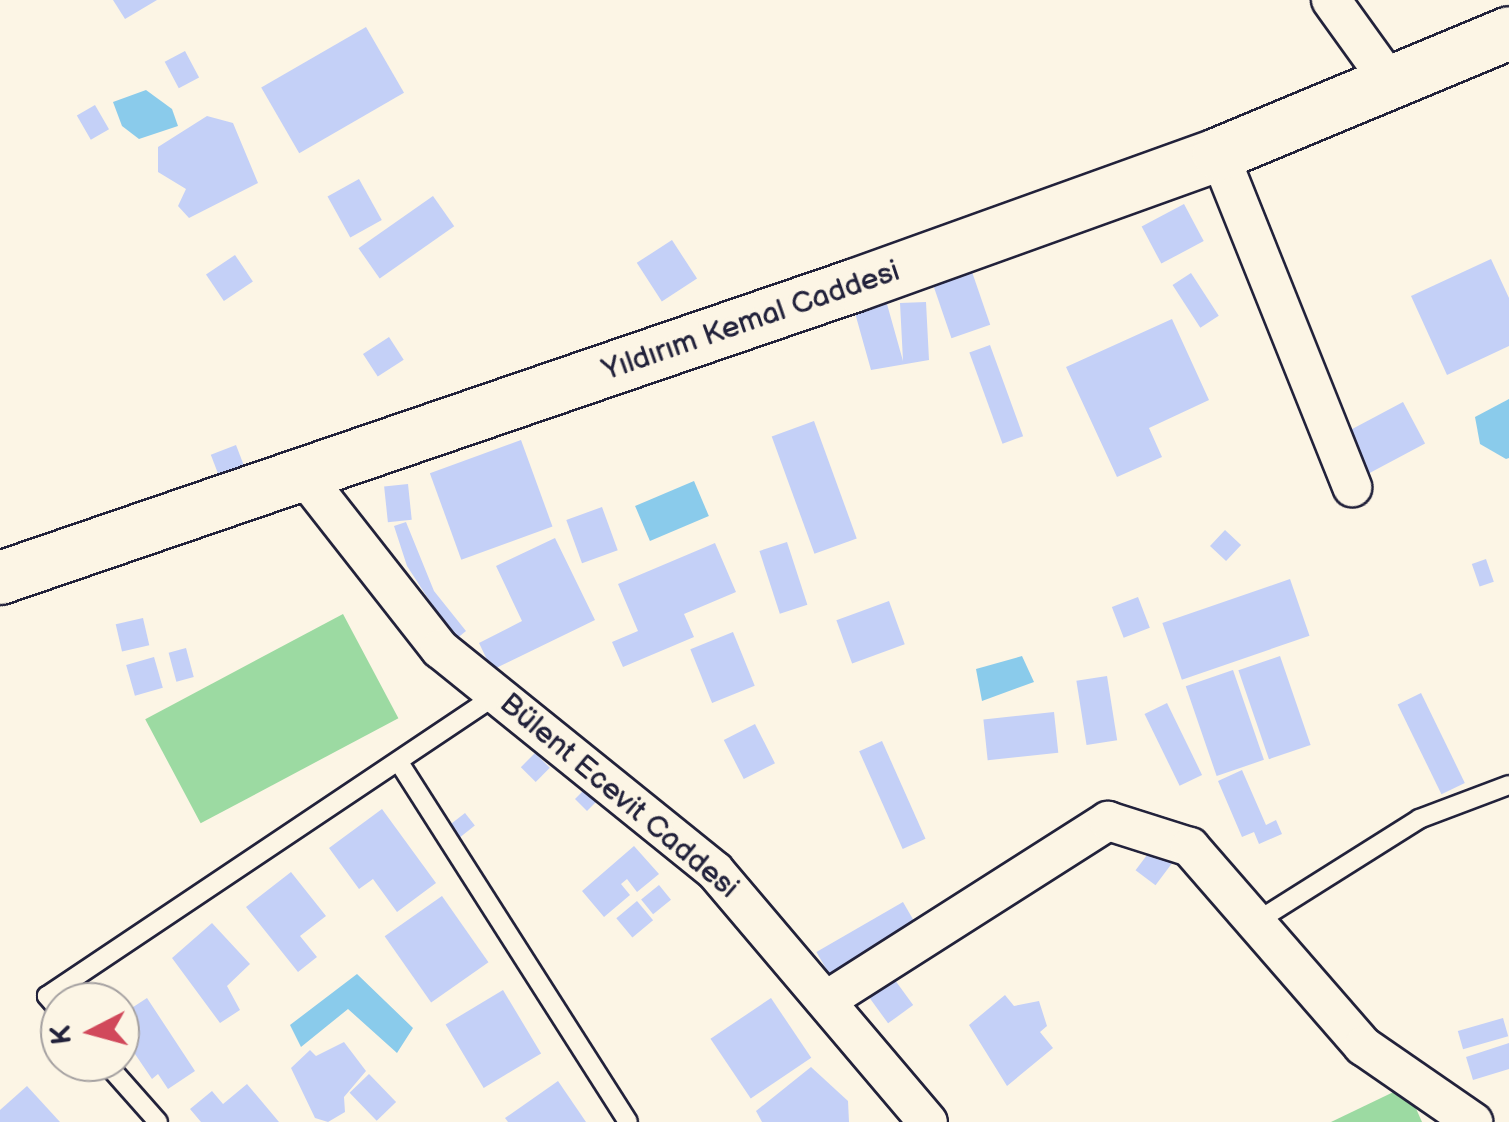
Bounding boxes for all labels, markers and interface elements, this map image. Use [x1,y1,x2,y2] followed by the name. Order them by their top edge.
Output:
[598,253,904,389] street label: Yıldırım Kemal Caddesi
[492,686,746,906] street label: Bülent Ecevit Caddesi
[40,982,140,1082] north arrow
[44,1024,79,1046] text: K

